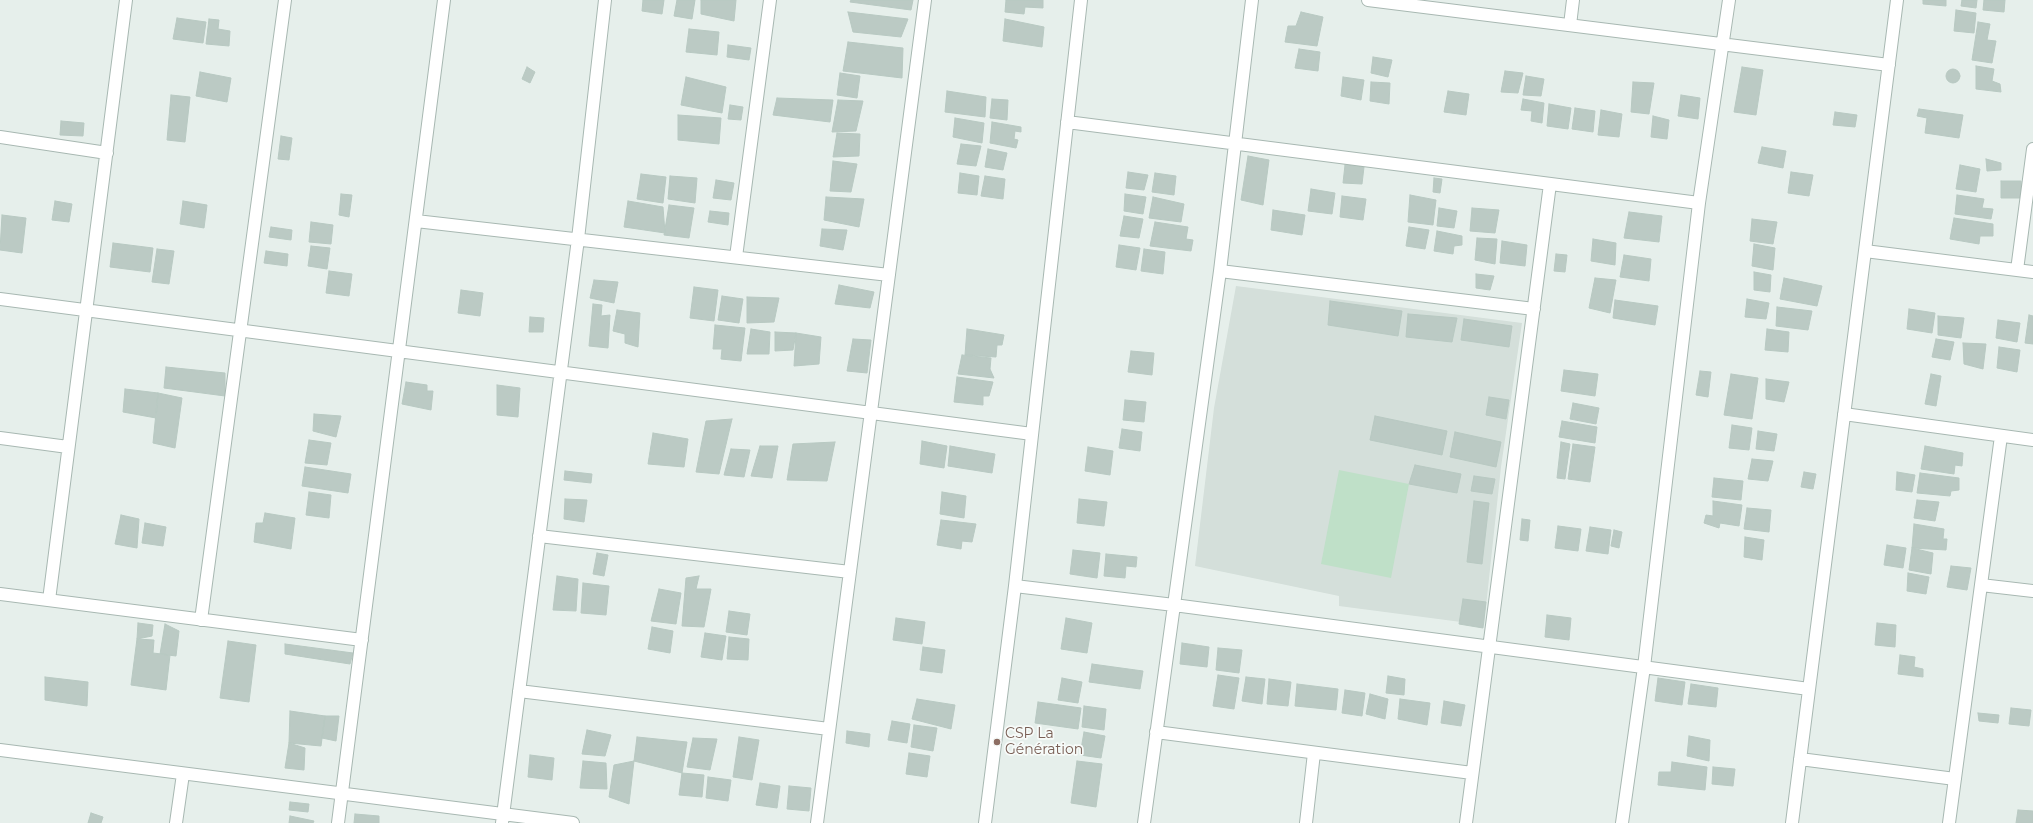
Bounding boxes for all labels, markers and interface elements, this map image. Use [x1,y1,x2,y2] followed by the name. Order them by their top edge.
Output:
[1005,726,1083,758] place label: CSP La Génération
[992,737,1002,747] marker: CSP La Génération

